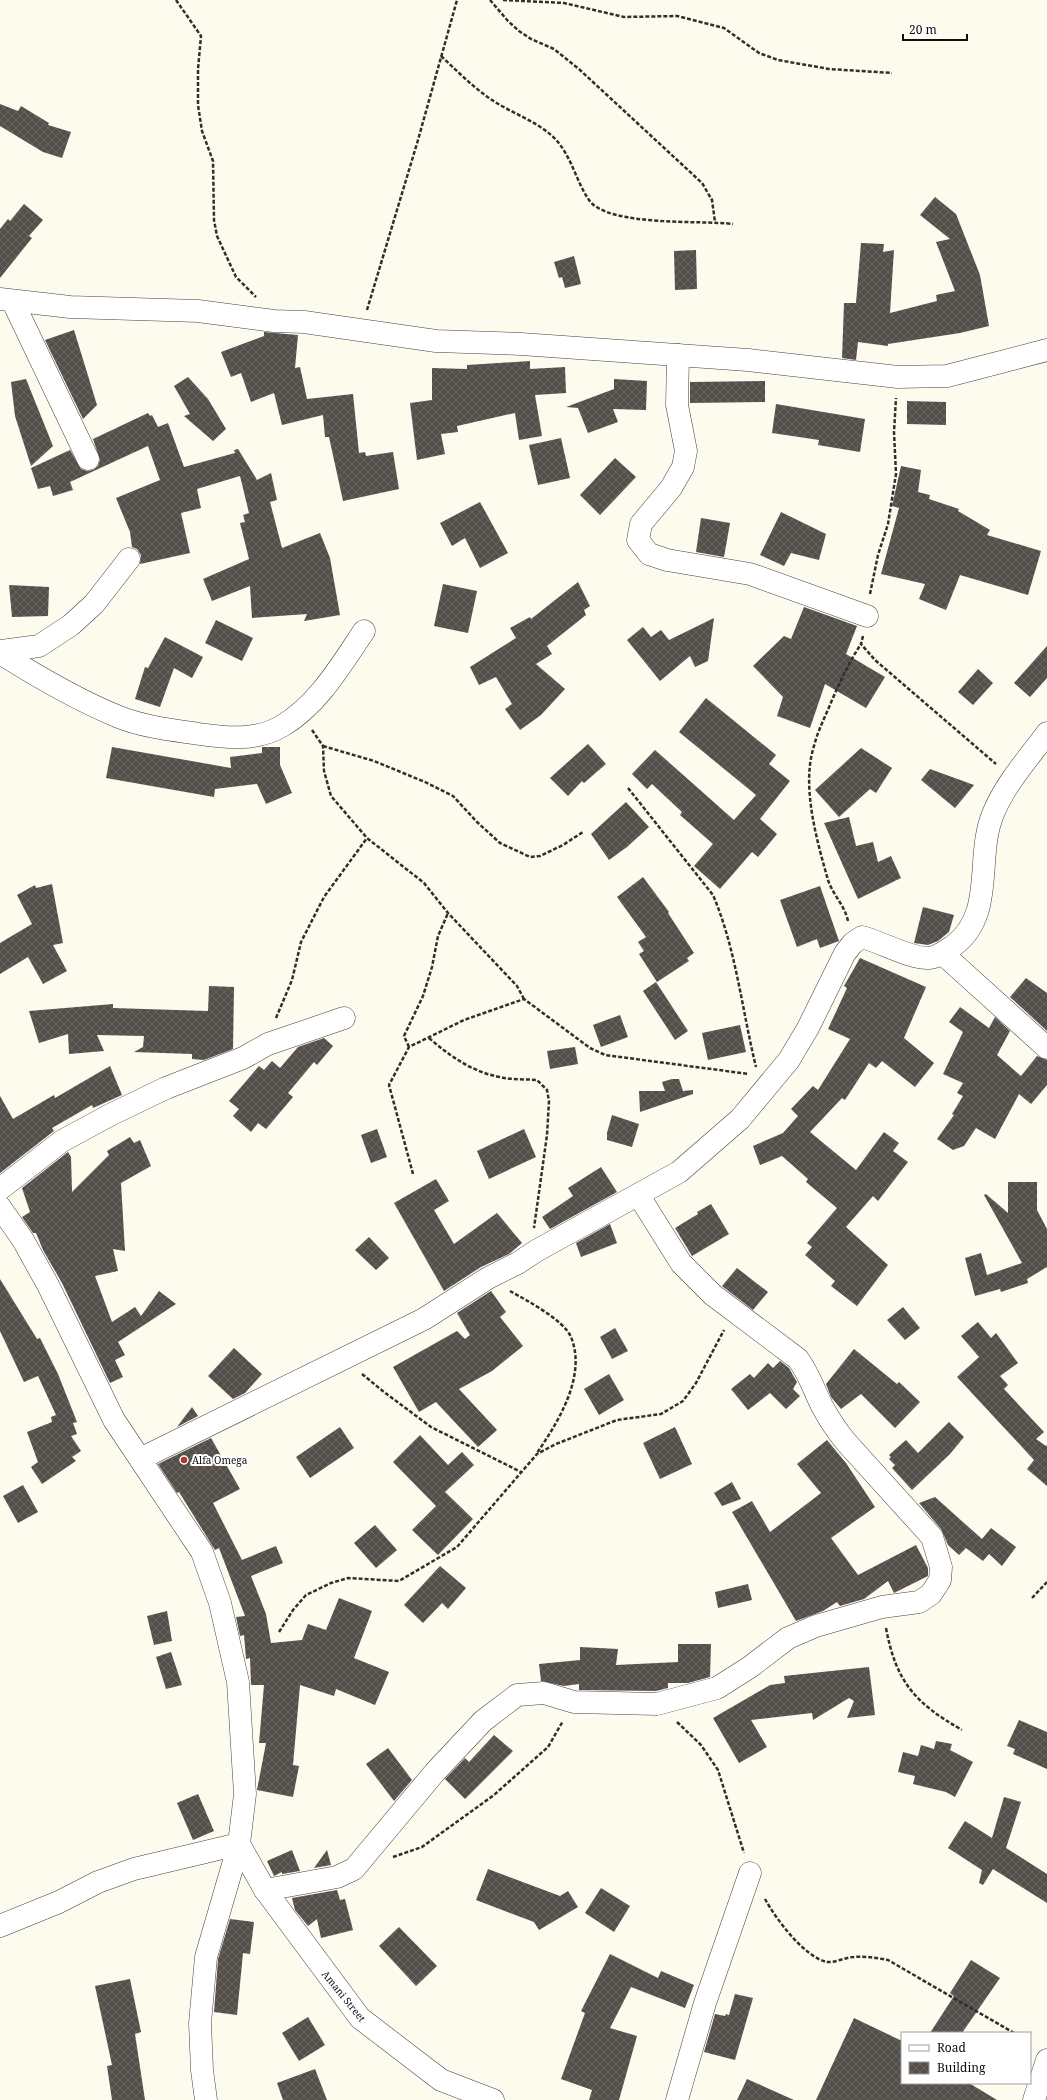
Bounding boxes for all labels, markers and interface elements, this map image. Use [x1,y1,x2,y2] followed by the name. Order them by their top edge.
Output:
[903,16,967,42] scale bar
[909,21,937,38] text: 20 m
[192,1453,248,1467] place label: Alfa Omega
[179,1455,189,1465] marker: Alfa Omega
[319,1967,369,2025] street label: Amani Street
[901,2032,1031,2084] legend
[937,2039,967,2056] text: Road
[937,2059,986,2076] text: Building

